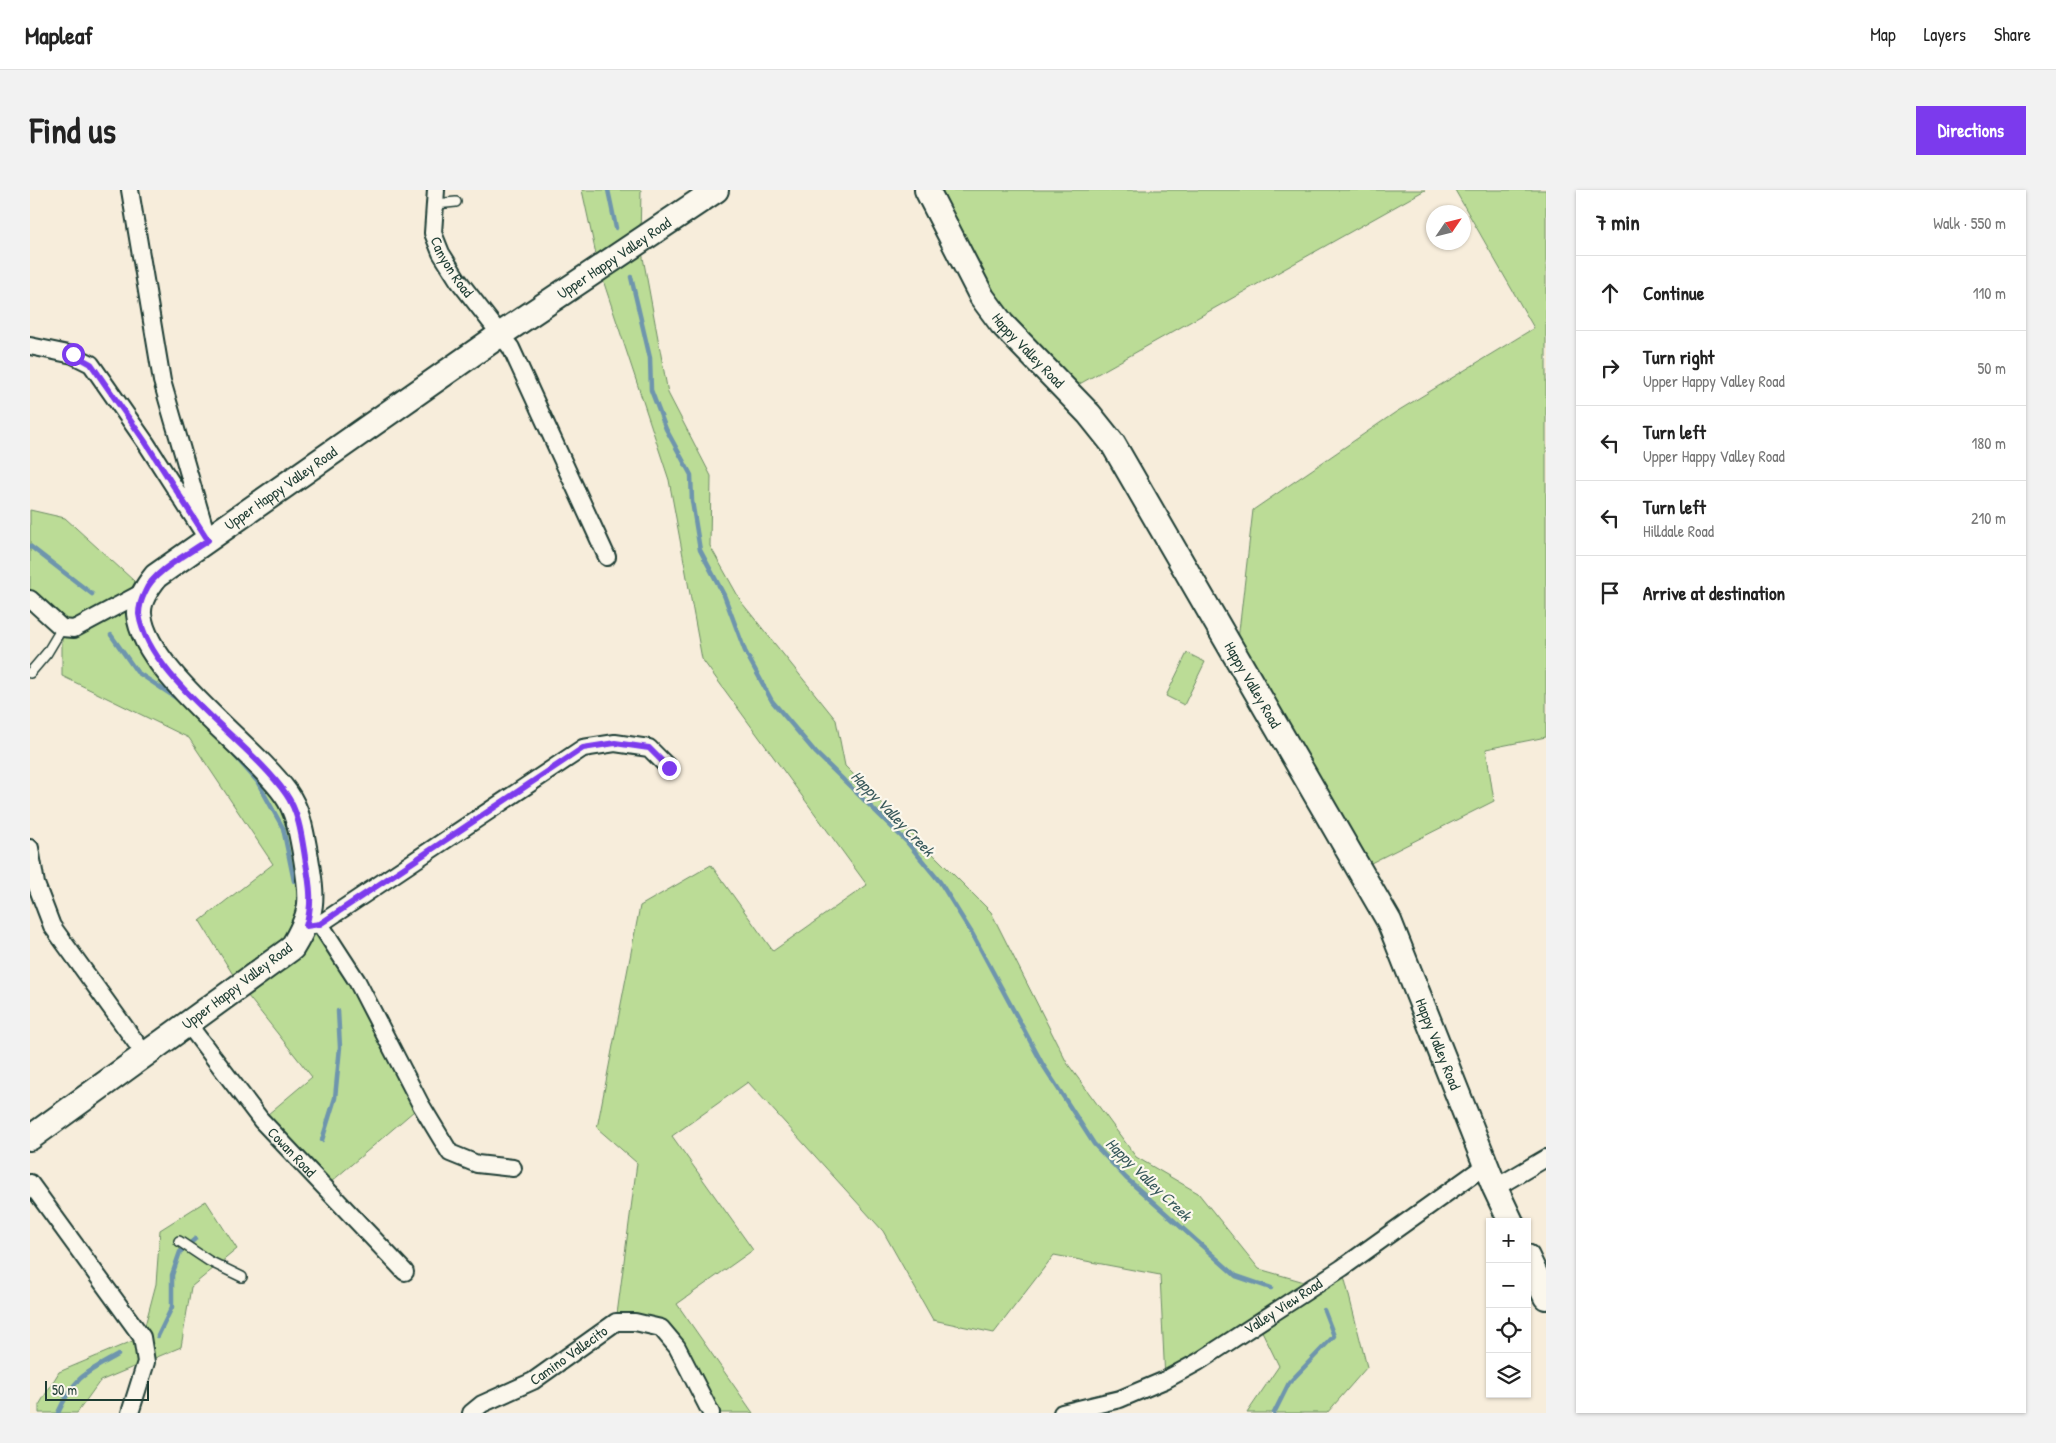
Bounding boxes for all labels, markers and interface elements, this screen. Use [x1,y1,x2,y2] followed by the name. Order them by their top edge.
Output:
[25,19,93,51] text: Mapleaf
[1870,22,1896,47] text: Map
[1924,22,1966,47] text: Layers
[1994,22,2031,47] text: Share
[1916,106,2026,155] button: Directions
[30,107,116,154] text: Find us
[1426,205,1471,250] north arrow
[1596,208,1640,237] text: 7 min
[553,212,675,304] street label: Upper Happy Valley Road
[1933,212,2006,234] text: Walk · 550 m
[426,233,479,302] street label: Canyon Road
[1596,279,1624,307] icon: ahead
[1643,280,1704,306] text: Continue
[1973,282,2006,304] text: 110 m
[987,308,1069,393] street label: Happy Valley Road
[62,343,85,366] route start
[1643,344,1714,370] text: Turn right
[1596,354,1624,382] icon: right
[1978,357,2006,379] text: 50 m
[1643,370,1785,392] text: Upper Happy Valley Road
[1643,419,1706,445] text: Turn left
[1596,429,1624,457] icon: left
[1972,432,2006,454] text: 180 m
[220,441,341,535] street label: Upper Happy Valley Road
[1643,445,1785,467] text: Upper Happy Valley Road
[1643,494,1706,520] text: Turn left
[1596,504,1624,532] icon: left
[1971,507,2006,529] text: 210 m
[1643,520,1714,542] text: Hilldale Road
[1596,579,1624,607] icon: arrive
[1643,580,1785,606] text: Arrive at destination
[1220,638,1286,732] street label: Happy Valley Road
[658,757,681,780] route end
[846,765,940,862] water label: Happy Valley Creek
[177,937,296,1034] street label: Upper Happy Valley Road
[1411,995,1466,1093] street label: Happy Valley Road
[263,1122,321,1182] street label: Cowan Road
[1101,1132,1198,1226] water label: Happy Valley Creek
[1486,1218,1531,1398] map controls
[1486,1218,1531,1263] button: +
[1486,1263,1531,1308] button: −
[1240,1273,1326,1339] street label: Valley View Road
[1486,1308,1531,1353] button: locate
[525,1320,612,1390] street label: Camino Vallecito
[1486,1353,1531,1398] button: layers
[45,1378,149,1401] scale bar
[52,1380,77,1399] text: 50 m

